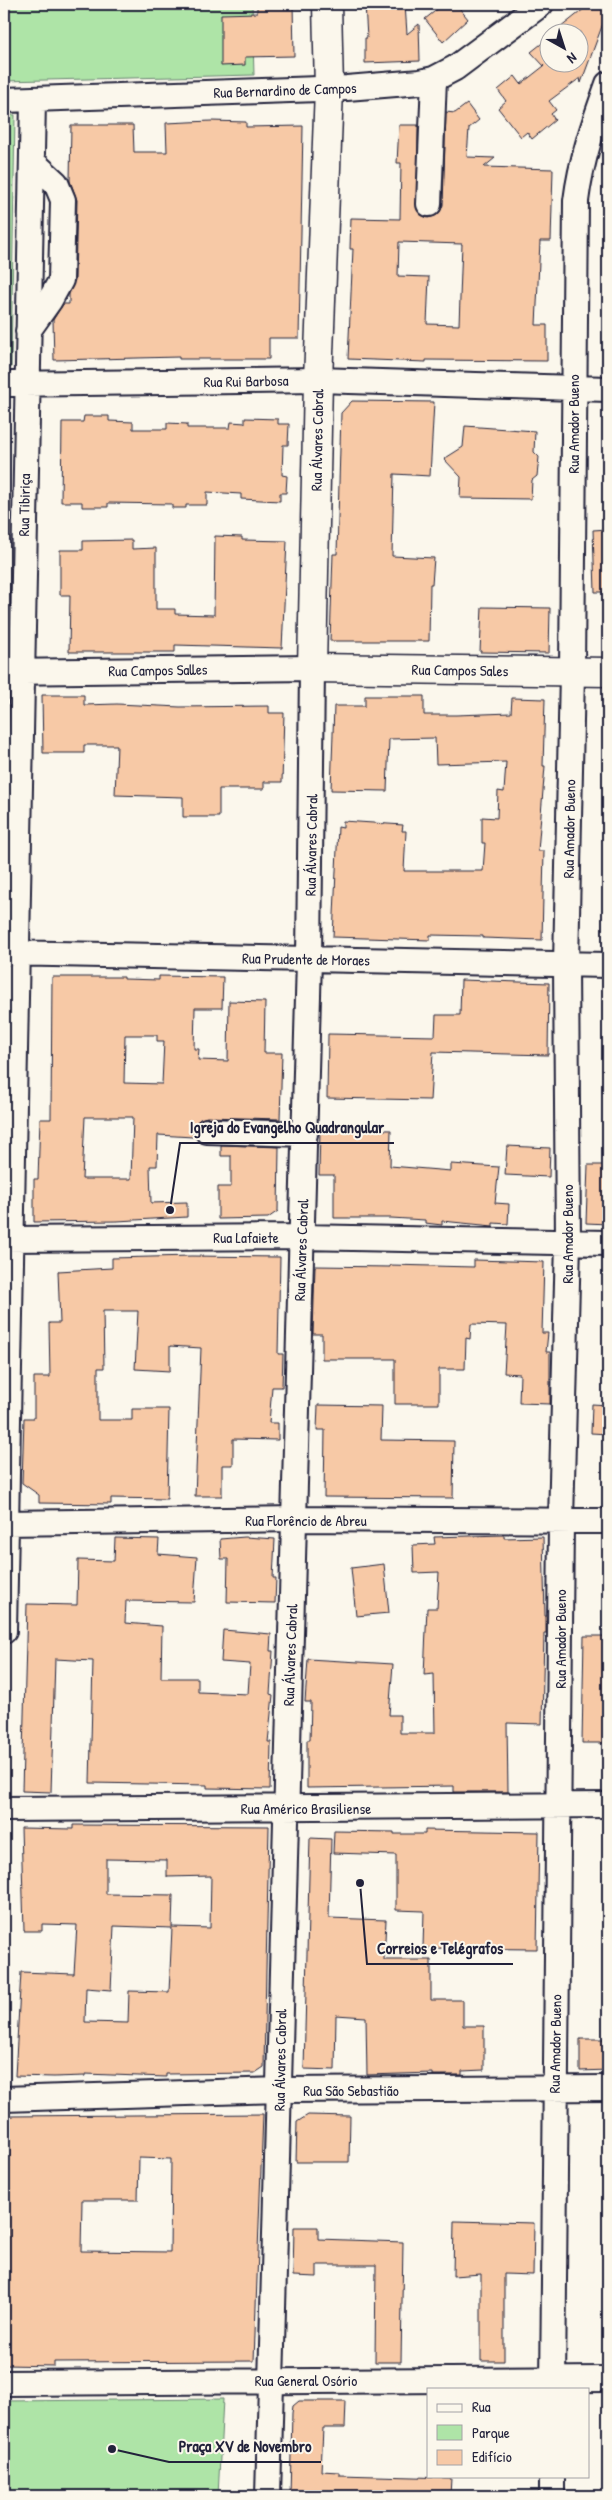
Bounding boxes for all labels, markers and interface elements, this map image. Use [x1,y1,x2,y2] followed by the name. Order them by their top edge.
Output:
[540,22,590,72] north arrow
[563,49,581,69] text: N
[213,77,357,103] street label: Rua Bernardino de Campos
[203,370,289,392] street label: Rua Rui Barbosa
[563,374,584,474] street label: Rua Amador Bueno
[306,389,328,491] street label: Rua Álvares Cabral
[13,473,35,537] street label: Rua Tibiriça
[108,659,208,681] street label: Rua Campos Salles
[412,659,509,681] street label: Rua Campos Sales
[558,779,580,879] street label: Rua Amador Bueno
[300,794,322,896] street label: Rua Álvares Cabral
[242,947,370,971] street label: Rua Prudente de Moraes
[180,1112,394,1143] callout: Igreja do Evangelho Quadrangular
[190,1116,385,1139] text: Igreja do Evangelho Quadrangular
[557,1184,578,1284] street label: Rua Amador Bueno
[289,1199,313,1301] street label: Rua Álvares Cabral
[213,1227,279,1248] street label: Rua Lafaiete
[245,1510,367,1531] street label: Rua Florêncio de Abreu
[550,1589,571,1689] street label: Rua Amador Bueno
[278,1604,302,1706] street label: Rua Álvares Cabral
[241,1798,371,1819] street label: Rua Américo Brasiliense
[367,1933,513,1964] callout: Correios e Telégrafos
[377,1937,504,1960] text: Correios e Telégrafos
[544,1994,566,2094] street label: Rua Amador Bueno
[269,2009,291,2111] street label: Rua Álvares Cabral
[303,2080,399,2101] street label: Rua São Sebastião
[255,2370,357,2391] street label: Rua General Osório
[427,2388,590,2478] legend
[472,2396,491,2417] text: Rua
[472,2422,510,2443] text: Parque
[169,2431,321,2462] callout: Praça XV de Novembro
[179,2435,312,2457] text: Praça XV de Novembro
[472,2446,512,2467] text: Edifício

